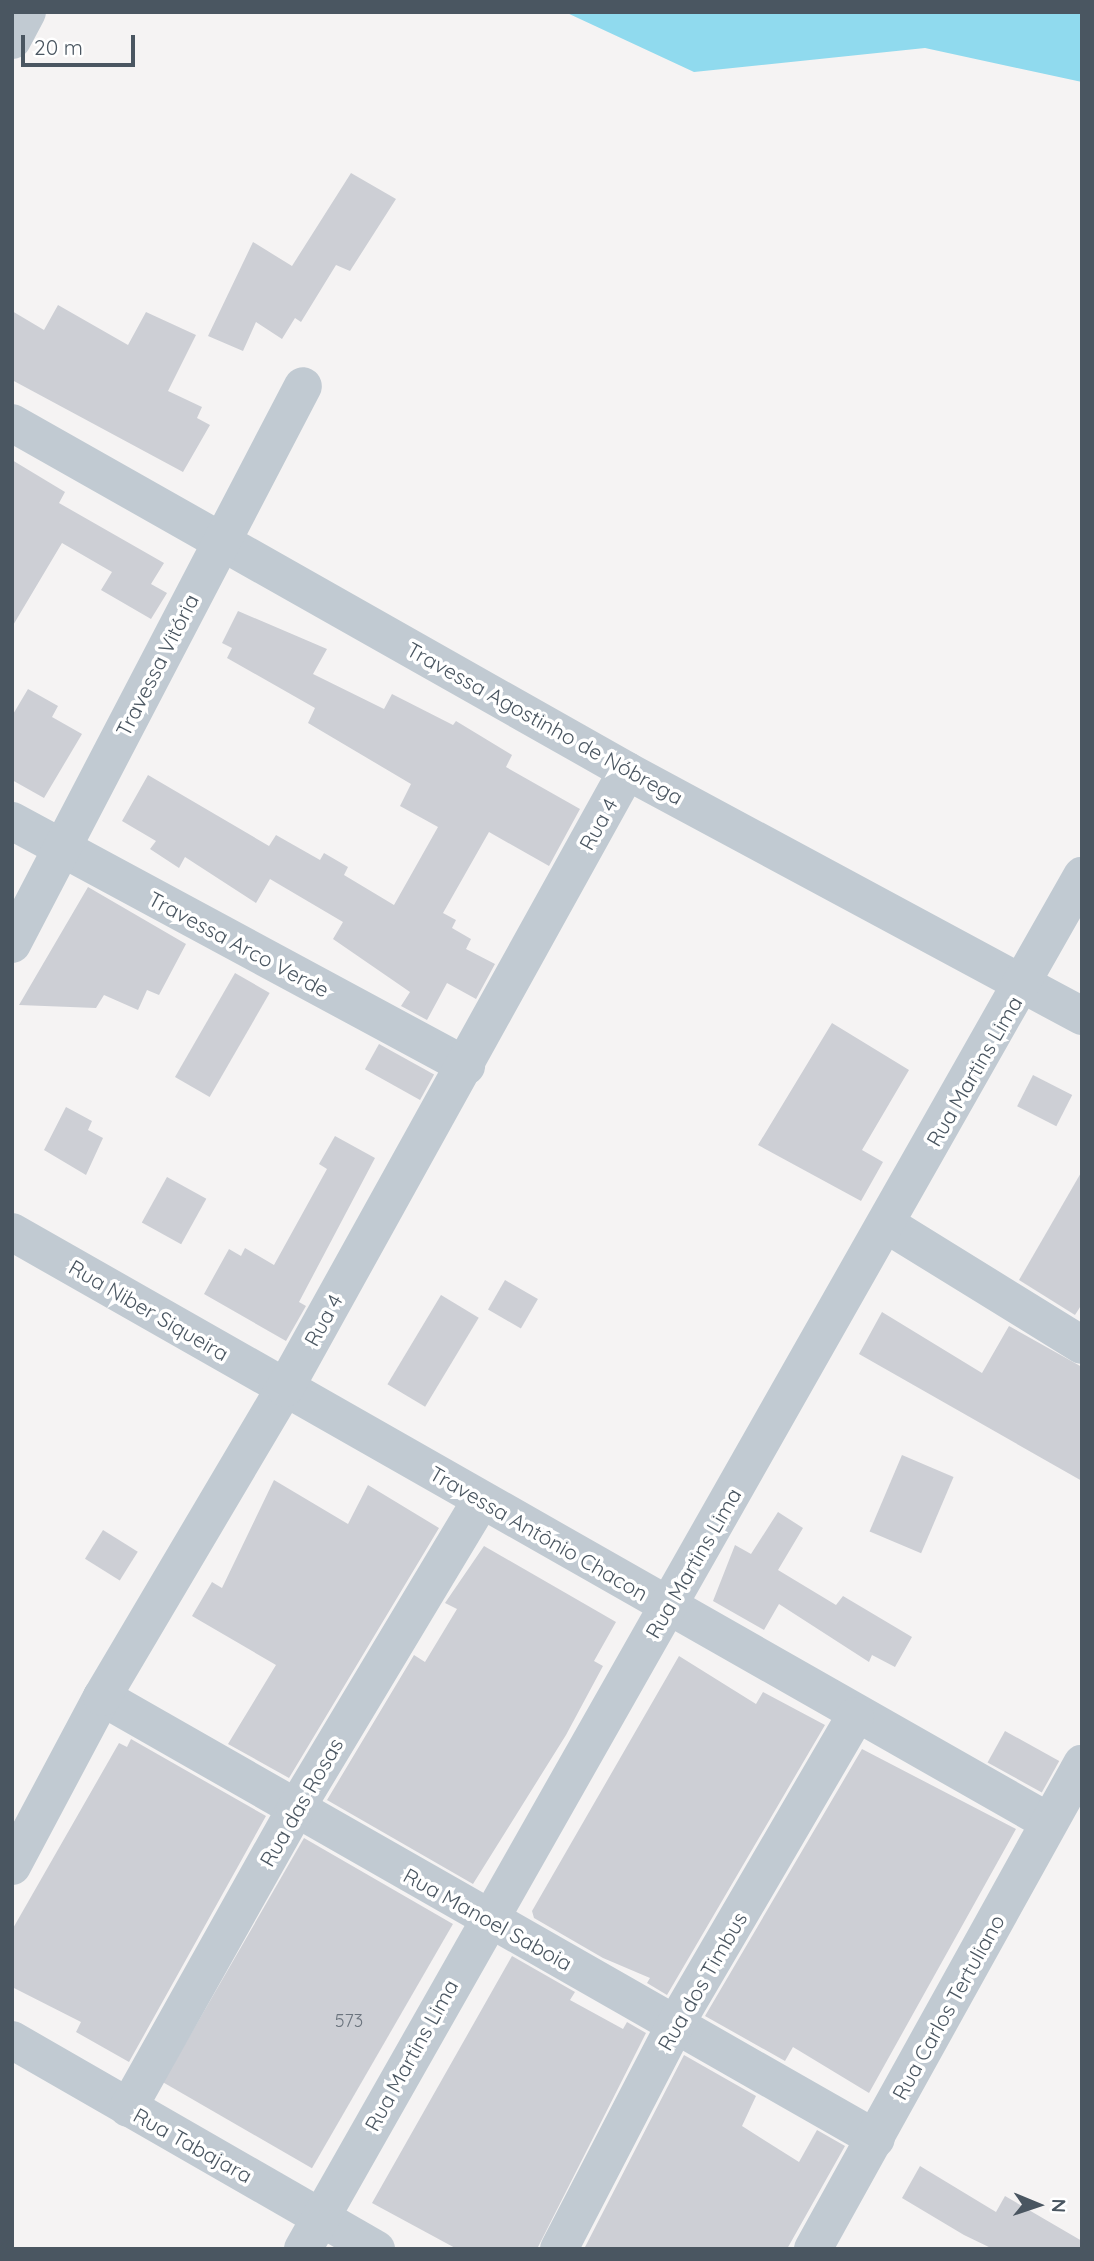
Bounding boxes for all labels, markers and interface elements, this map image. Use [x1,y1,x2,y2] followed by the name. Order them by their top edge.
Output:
[24,21,138,65] scale bar
[34,34,83,60] text: 20 m
[110,590,204,740] street label: Travessa Vitória
[402,636,688,810] street label: Travessa Agostinho de Nóbrega
[574,794,622,854] street label: Rua 4
[144,886,334,1002] street label: Travessa Arco Verde
[921,991,1027,1151] street label: Rua Martins Lima
[65,1254,233,1366] street label: Rua Niber Siqueira
[299,1290,347,1350] street label: Rua 4
[425,1460,653,1606] street label: Travessa Antônio Chacon
[640,1483,746,1643] street label: Rua Martins Lima
[254,1733,348,1871] street label: Rua das Rosas
[399,1862,577,1976] street label: Rua Manoel Saboia
[652,1907,752,2055] street label: Rua dos Timbus
[887,1910,1009,2104] street label: Rua Carlos Tertuliano
[359,1975,463,2135] street label: Rua Martins Lima
[335,2010,363,2032] house number: 573
[129,2102,257,2188] street label: Rua Tabajara
[1003,2170,1073,2240] north arrow
[1047,2198,1071,2213] text: N

